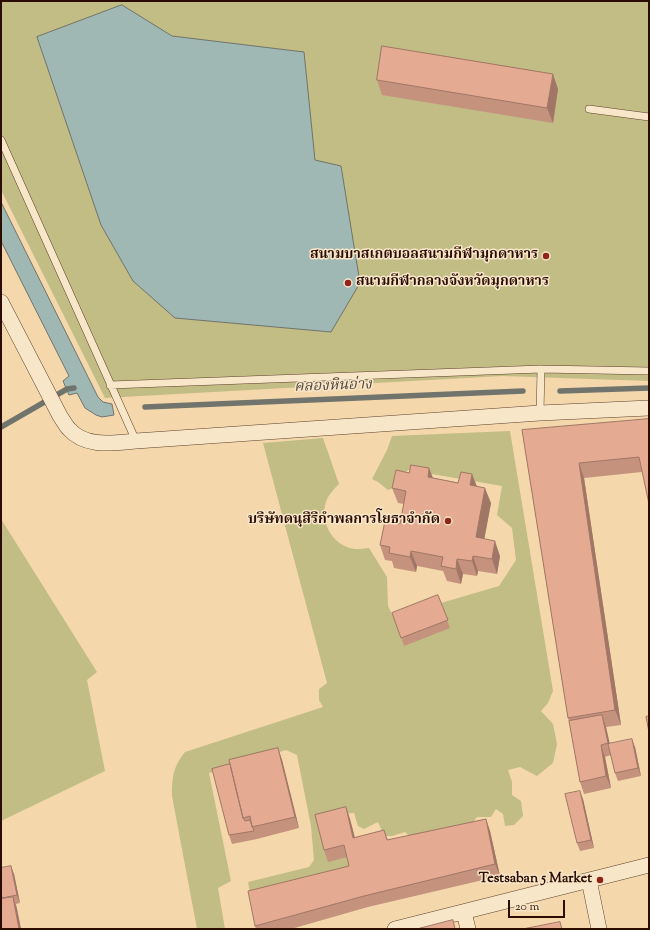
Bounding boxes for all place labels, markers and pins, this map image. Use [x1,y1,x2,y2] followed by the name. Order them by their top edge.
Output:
[310,248,538,264] place label: สนามบาสเกตบอลสนามกีฬามุกดาหาร
[541,251,551,261] marker: สนามบาสเกตบอลสนามกีฬามุกดาหาร
[356,275,549,291] place label: สนามกีฬากลางจังหวัดมุกดาหาร
[343,278,353,288] marker: สนามกีฬากลางจังหวัดมุกดาหาร
[248,513,440,529] place label: บริษัทดนุสิริกำพลการโยธาจำกัด
[443,516,453,526] marker: บริษัทดนุสิริกำพลการโยธาจำกัด
[479,872,592,888] place label: Testsaban 5 Market
[595,875,605,885] marker: Testsaban 5 Market

